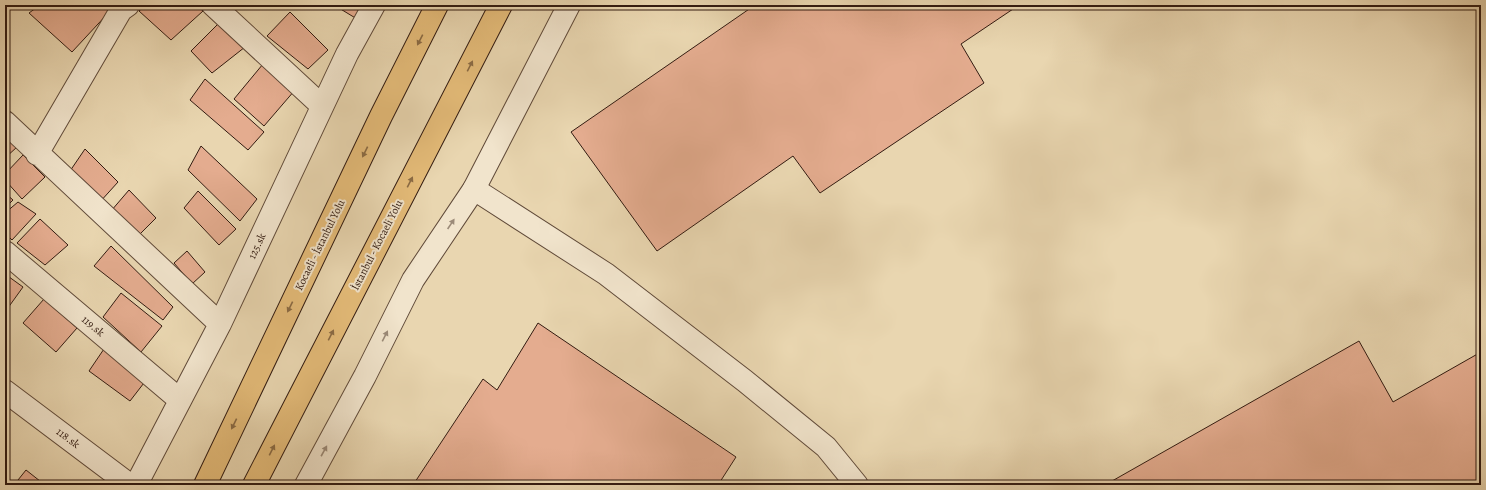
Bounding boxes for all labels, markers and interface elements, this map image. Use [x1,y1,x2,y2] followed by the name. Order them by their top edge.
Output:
[417,34,423,46] one-way arrow
[466,61,473,72] one-way arrow
[362,146,368,157] one-way arrow
[407,176,413,187] one-way arrow
[291,197,349,293] street label: Kocaeli - İstanbul Yolu
[348,197,406,293] street label: İstanbul - Kocaeli Yolu
[447,219,455,229] one-way arrow
[245,230,270,261] street label: 125.sk
[287,301,293,312] one-way arrow
[78,312,108,340] street label: 119.sk
[328,329,334,340] one-way arrow
[382,330,388,342] one-way arrow
[231,418,237,430] one-way arrow
[53,424,83,452] street label: 118.sk
[269,445,275,456] one-way arrow
[321,445,328,457] one-way arrow

